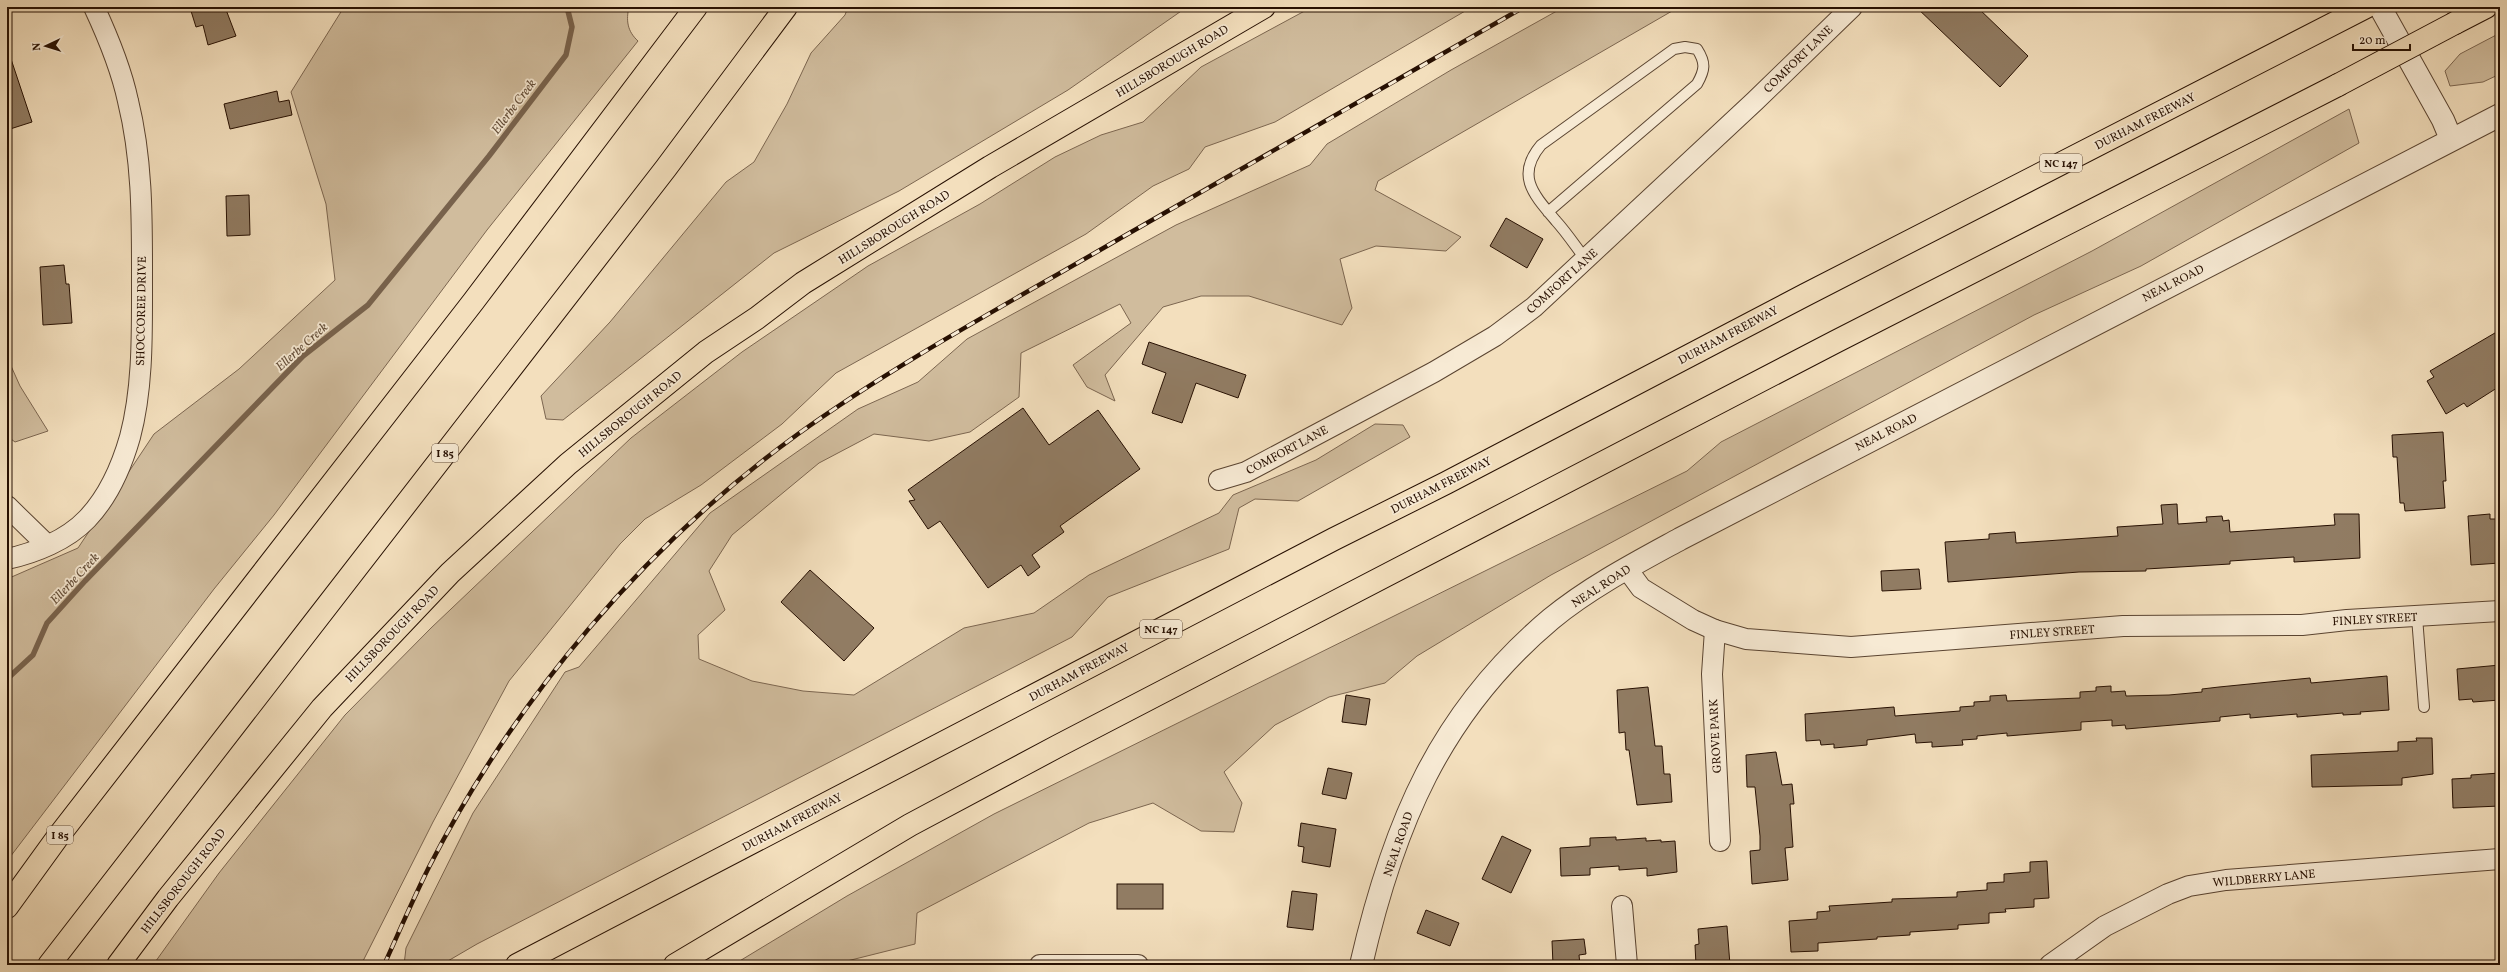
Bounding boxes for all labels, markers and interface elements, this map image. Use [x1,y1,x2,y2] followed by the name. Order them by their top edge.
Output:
[1113,22,1232,102] street label: HILLSBOROUGH ROAD
[1760,22,1837,97] street label: COMFORT LANE
[26,26,66,66] north arrow
[2353,26,2410,52] scale bar
[2359,33,2386,49] text: 20 m
[30,42,45,51] text: N
[488,76,541,138] water label: Ellerbe Creek
[2092,89,2199,154] street label: DURHAM FREEWAY
[2040,154,2082,172] road number: NC 147
[836,187,954,269] street label: HILLSBOROUGH ROAD
[1524,245,1602,318] street label: COMFORT LANE
[133,256,151,366] street label: SHOCCOREE DRIVE
[2140,261,2207,306] street label: NEAL ROAD
[1676,303,1782,369] street label: DURHAM FREEWAY
[272,319,332,376] water label: Ellerbe Creek
[576,368,686,462] street label: HILLSBOROUGH ROAD
[1853,410,1920,455] street label: NEAL ROAD
[1244,423,1331,479] street label: COMFORT LANE
[432,444,458,462] road number: I 85
[1388,453,1495,518] street label: DURHAM FREEWAY
[47,550,104,609] water label: Ellerbe Creek
[1569,562,1634,612] street label: NEAL ROAD
[342,583,443,687] street label: HILLSBOROUGH ROAD
[2332,610,2418,630] street label: FINLEY STREET
[1140,620,1182,638] road number: NC 147
[2009,622,2095,644] street label: FINLEY STREET
[1027,640,1133,706] street label: DURHAM FREEWAY
[1706,698,1726,774] street label: GROVE PARK
[740,790,846,856] street label: DURHAM FREEWAY
[1380,810,1418,879] street label: NEAL ROAD
[47,826,73,844] road number: I 85
[138,826,230,937] street label: HILLSBOROUGH ROAD
[2212,867,2316,891] street label: WILDBERRY LANE

